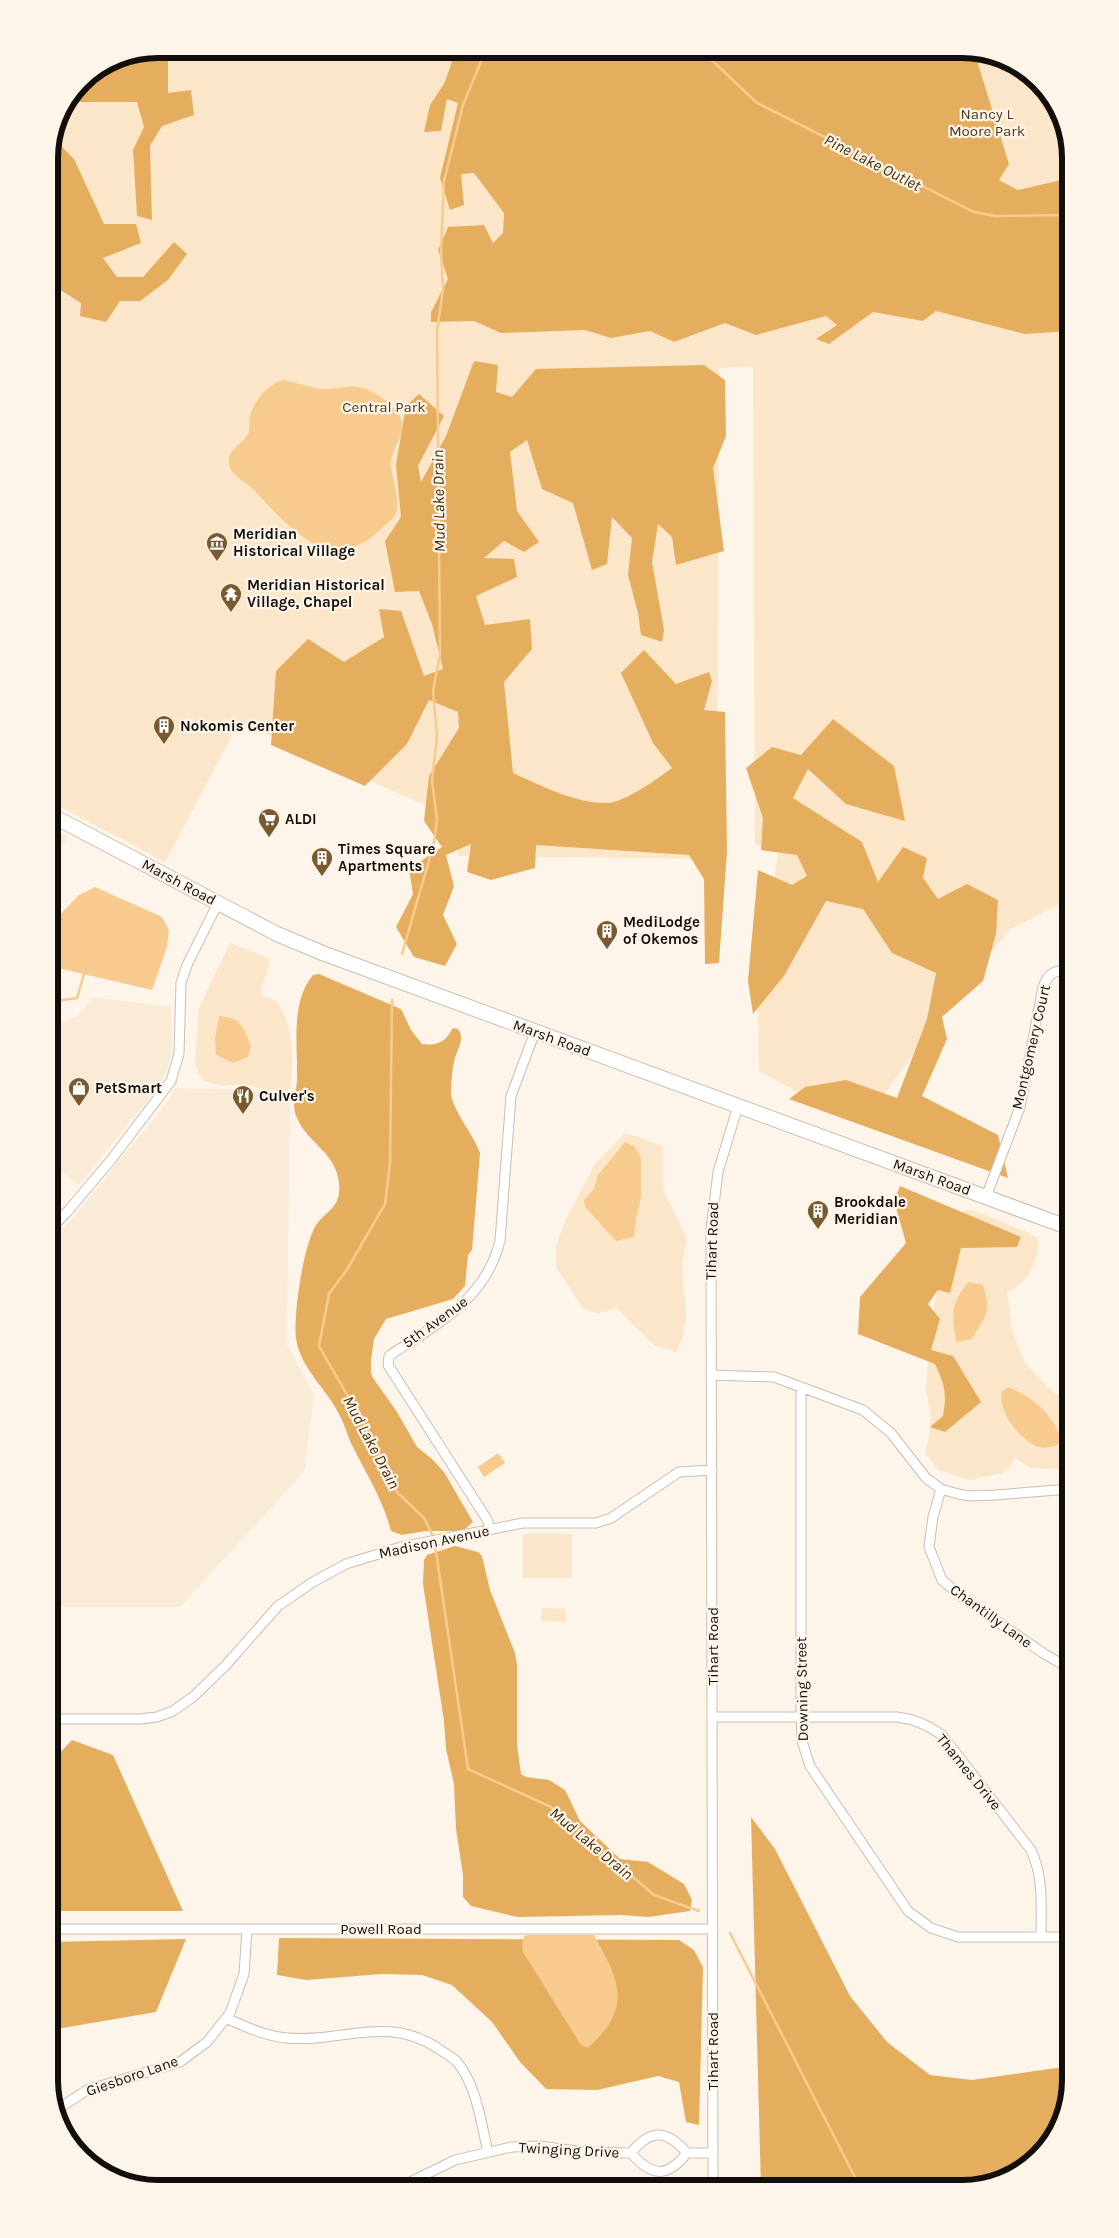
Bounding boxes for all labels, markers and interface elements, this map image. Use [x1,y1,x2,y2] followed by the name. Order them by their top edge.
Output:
[949,105,1025,140] park label: Nancy L Moore Park
[821,130,925,195] water label: Pine Lake Outlet
[342,398,426,416] park label: Central Park
[428,449,449,553] water label: Mud Lake Drain
[233,525,355,560] place label: Meridian Historical Village
[205,531,229,562] museum icon: Meridian Historical Village
[247,576,385,611] place label: Meridian Historical Village, Chapel
[219,582,243,613] temple icon: Meridian Historical Village, Chapel
[152,714,176,745] building icon: Nokomis Center
[180,717,294,735] place label: Nokomis Center
[257,807,281,838] supermarket icon: ALDI
[285,810,317,828] place label: ALDI
[338,840,436,875] place label: Times Square Apartments
[310,846,334,877] building icon: Times Square Apartments
[139,855,219,909] street label: Marsh Road
[623,913,700,948] place label: MediLodge of Okemos
[595,919,619,950] building icon: MediLodge of Okemos
[1008,983,1054,1111] street label: Montgomery Court
[511,1016,593,1060] street label: Marsh Road
[67,1076,91,1107] shop icon: PetSmart
[95,1079,162,1097] place label: PetSmart
[231,1084,255,1115] restaurant icon: Culver's
[259,1087,315,1105] place label: Culver's
[891,1155,973,1199] street label: Marsh Road
[834,1193,906,1228] place label: Brookdale Meridian
[806,1199,830,1230] building icon: Brookdale Meridian
[702,1201,722,1281] street label: Tihart Road
[399,1292,471,1352] street label: 5th Avenue
[339,1392,404,1492] water label: Mud Lake Drain
[377,1522,491,1562] street label: Madison Avenue
[947,1580,1035,1652] street label: Chantilly Lane
[704,1607,722,1685] street label: Tihart Road
[792,1636,812,1742] street label: Downing Street
[933,1730,1005,1814] street label: Thames Drive
[546,1803,637,1884] water label: Mud Lake Drain
[340,1920,422,1938] street label: Powell Road
[704,2012,722,2090] street label: Tihart Road
[84,2052,180,2100] street label: Giesboro Lane
[518,2138,620,2162] street label: Twinging Drive

